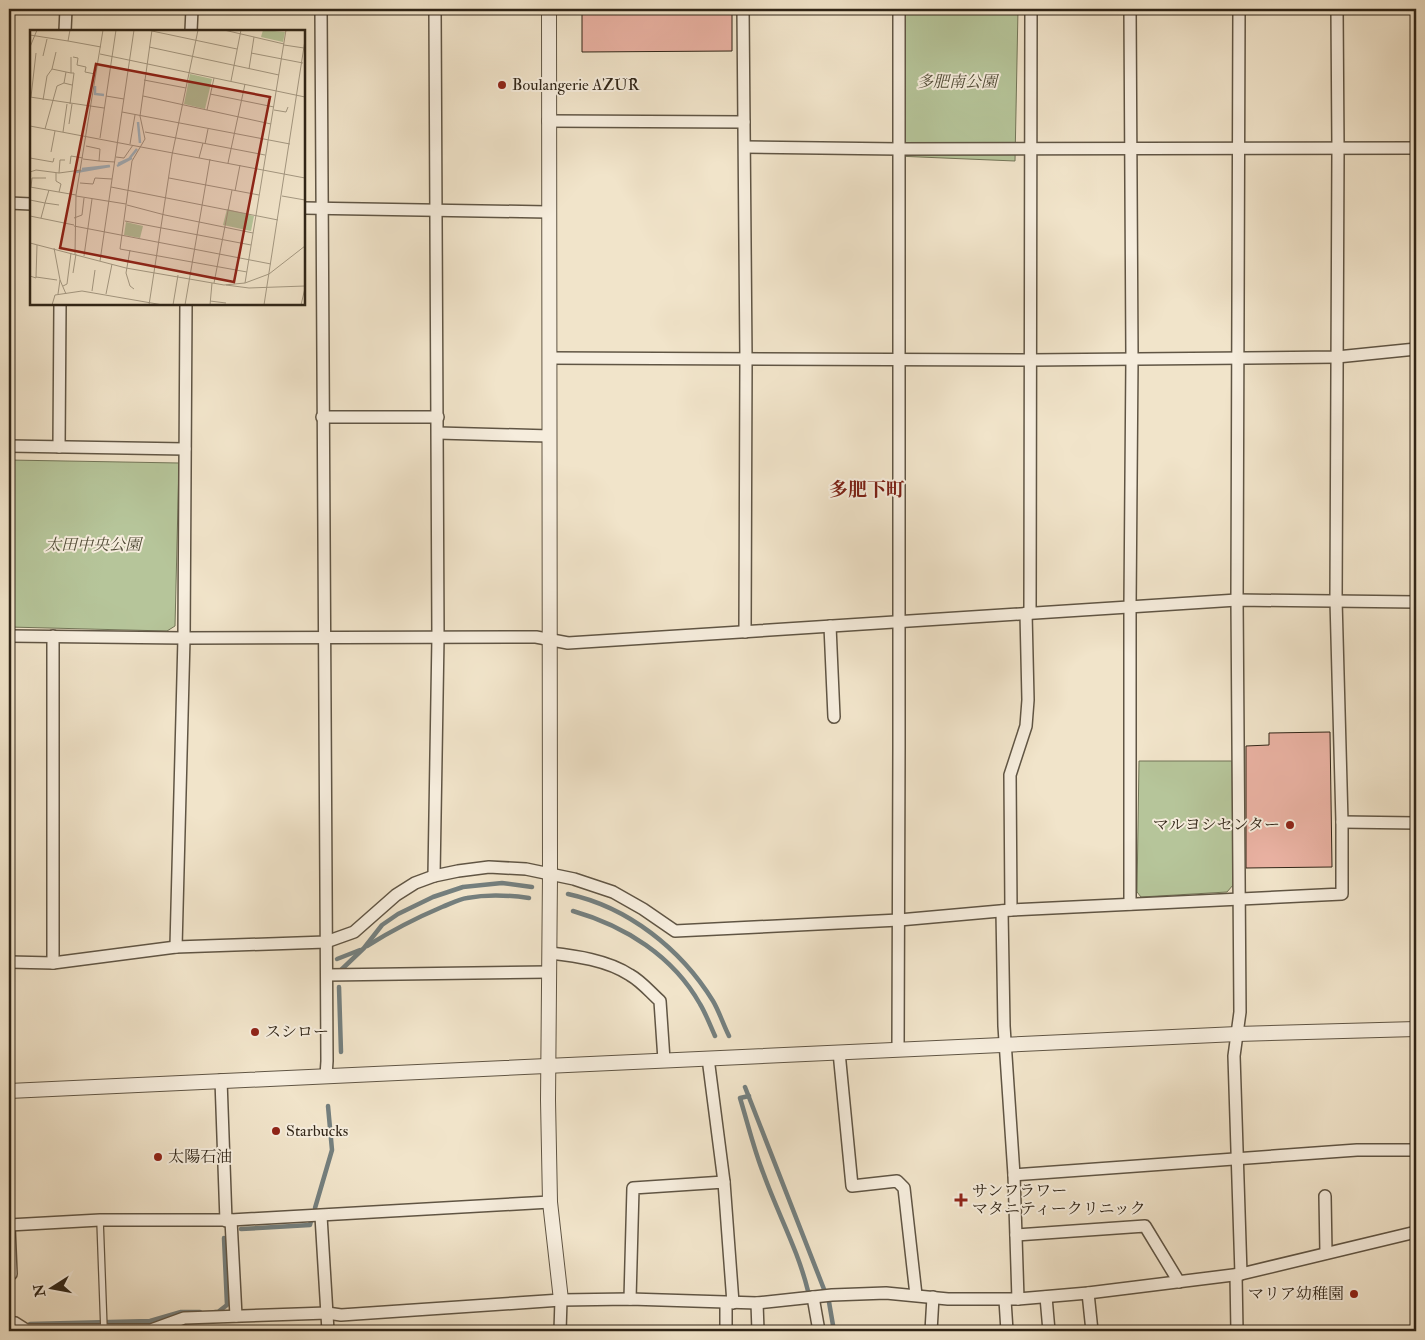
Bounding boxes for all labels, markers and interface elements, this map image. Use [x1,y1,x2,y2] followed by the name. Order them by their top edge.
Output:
[30,30,305,305] inset map
[917,72,1000,92] park label: 多肥南公園
[512,75,640,95] place label: Boulangerie AZUR
[496,79,508,91] marker: Boulangerie AZUR
[829,478,905,502] district label: 多肥下町
[45,535,144,555] park label: 太田中央公園
[1153,815,1280,835] place label: マルヨシセンター
[1284,819,1296,831] marker: マルヨシセンター
[265,1022,329,1042] place label: スシロー
[249,1026,261,1038] marker: スシロー
[286,1121,348,1141] place label: Starbucks
[270,1125,282,1137] marker: Starbucks
[168,1147,232,1167] place label: 太陽石油
[152,1151,164,1163] marker: 太陽石油
[972,1181,1146,1219] place label: サンフラワー マタニティークリニック
[954,1193,968,1207] marker: サンフラワー マタニティークリニック
[28,1262,78,1312] north arrow
[30,1282,49,1299] text: N
[1248,1284,1344,1304] place label: マリア幼稚園
[1348,1288,1360,1300] marker: マリア幼稚園

